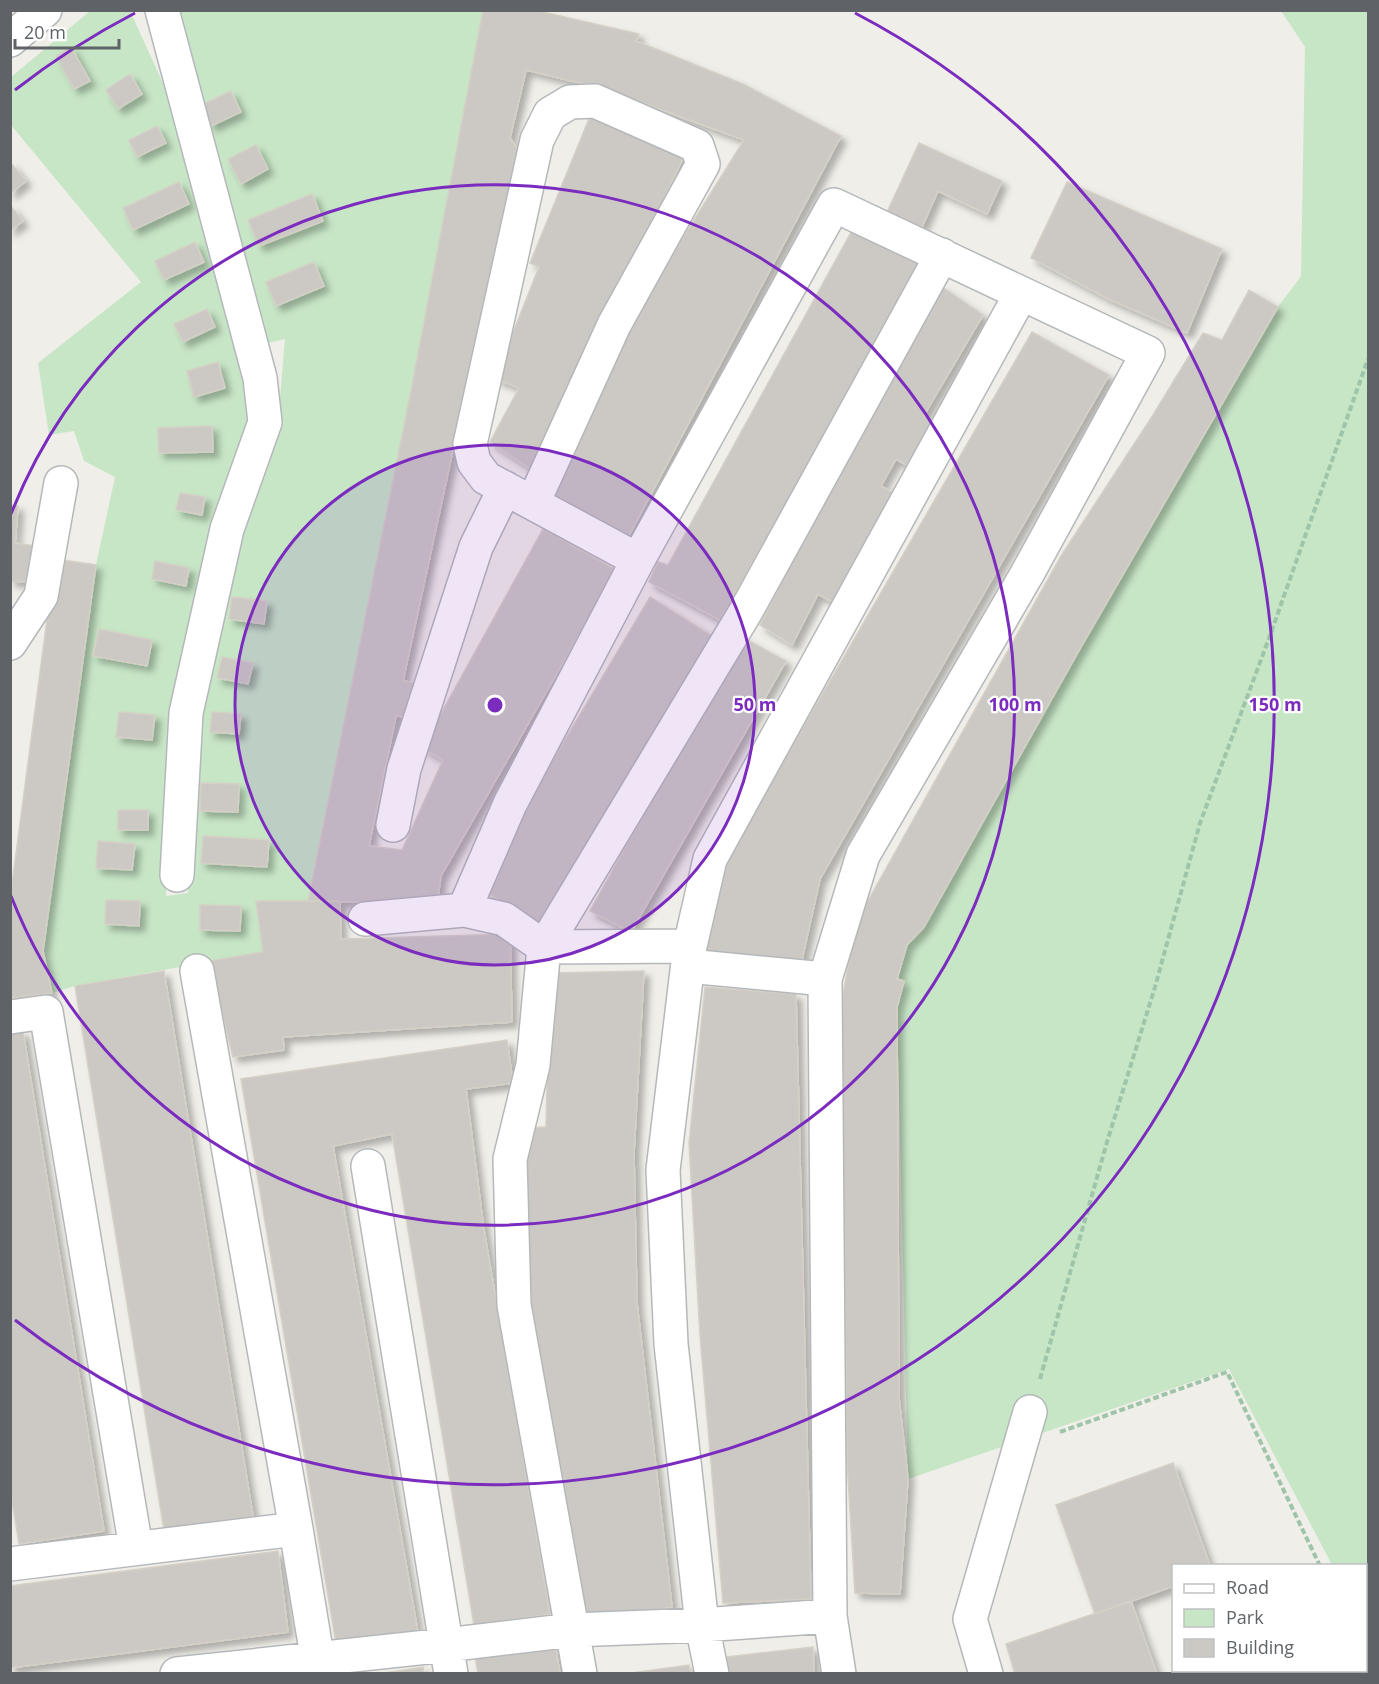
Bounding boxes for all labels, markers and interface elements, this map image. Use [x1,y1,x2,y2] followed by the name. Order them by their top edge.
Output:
[15,12,118,50] scale bar
[24,20,66,44] text: 20 m
[734,692,776,716] text: 50 m
[988,692,1042,716] text: 100 m
[1248,692,1302,716] text: 150 m
[485,695,505,715] centre of rings
[1172,1564,1367,1672] legend
[1226,1575,1269,1599] text: Road
[1226,1605,1264,1629] text: Park
[1226,1635,1294,1659] text: Building

